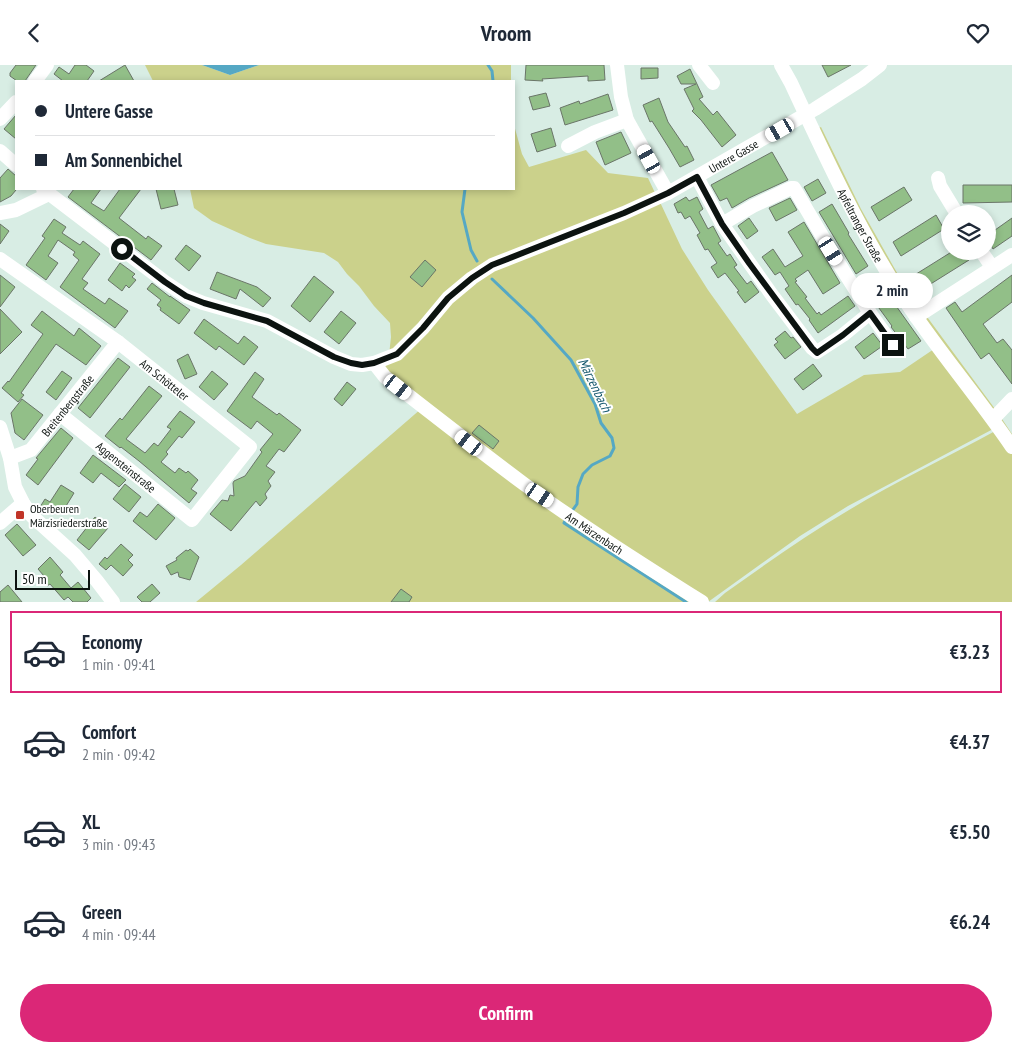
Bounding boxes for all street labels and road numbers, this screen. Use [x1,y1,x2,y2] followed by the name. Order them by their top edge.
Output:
[706,136,760,176] street label: Untere Gasse
[835,186,887,265] street label: Apfeltranger Straße
[137,355,193,404] street label: Am Schötteler
[38,371,96,439] street label: Breitenbergstraße
[93,438,159,496] street label: Aggensteinstraße
[563,508,626,557] street label: Am Märzenbach

